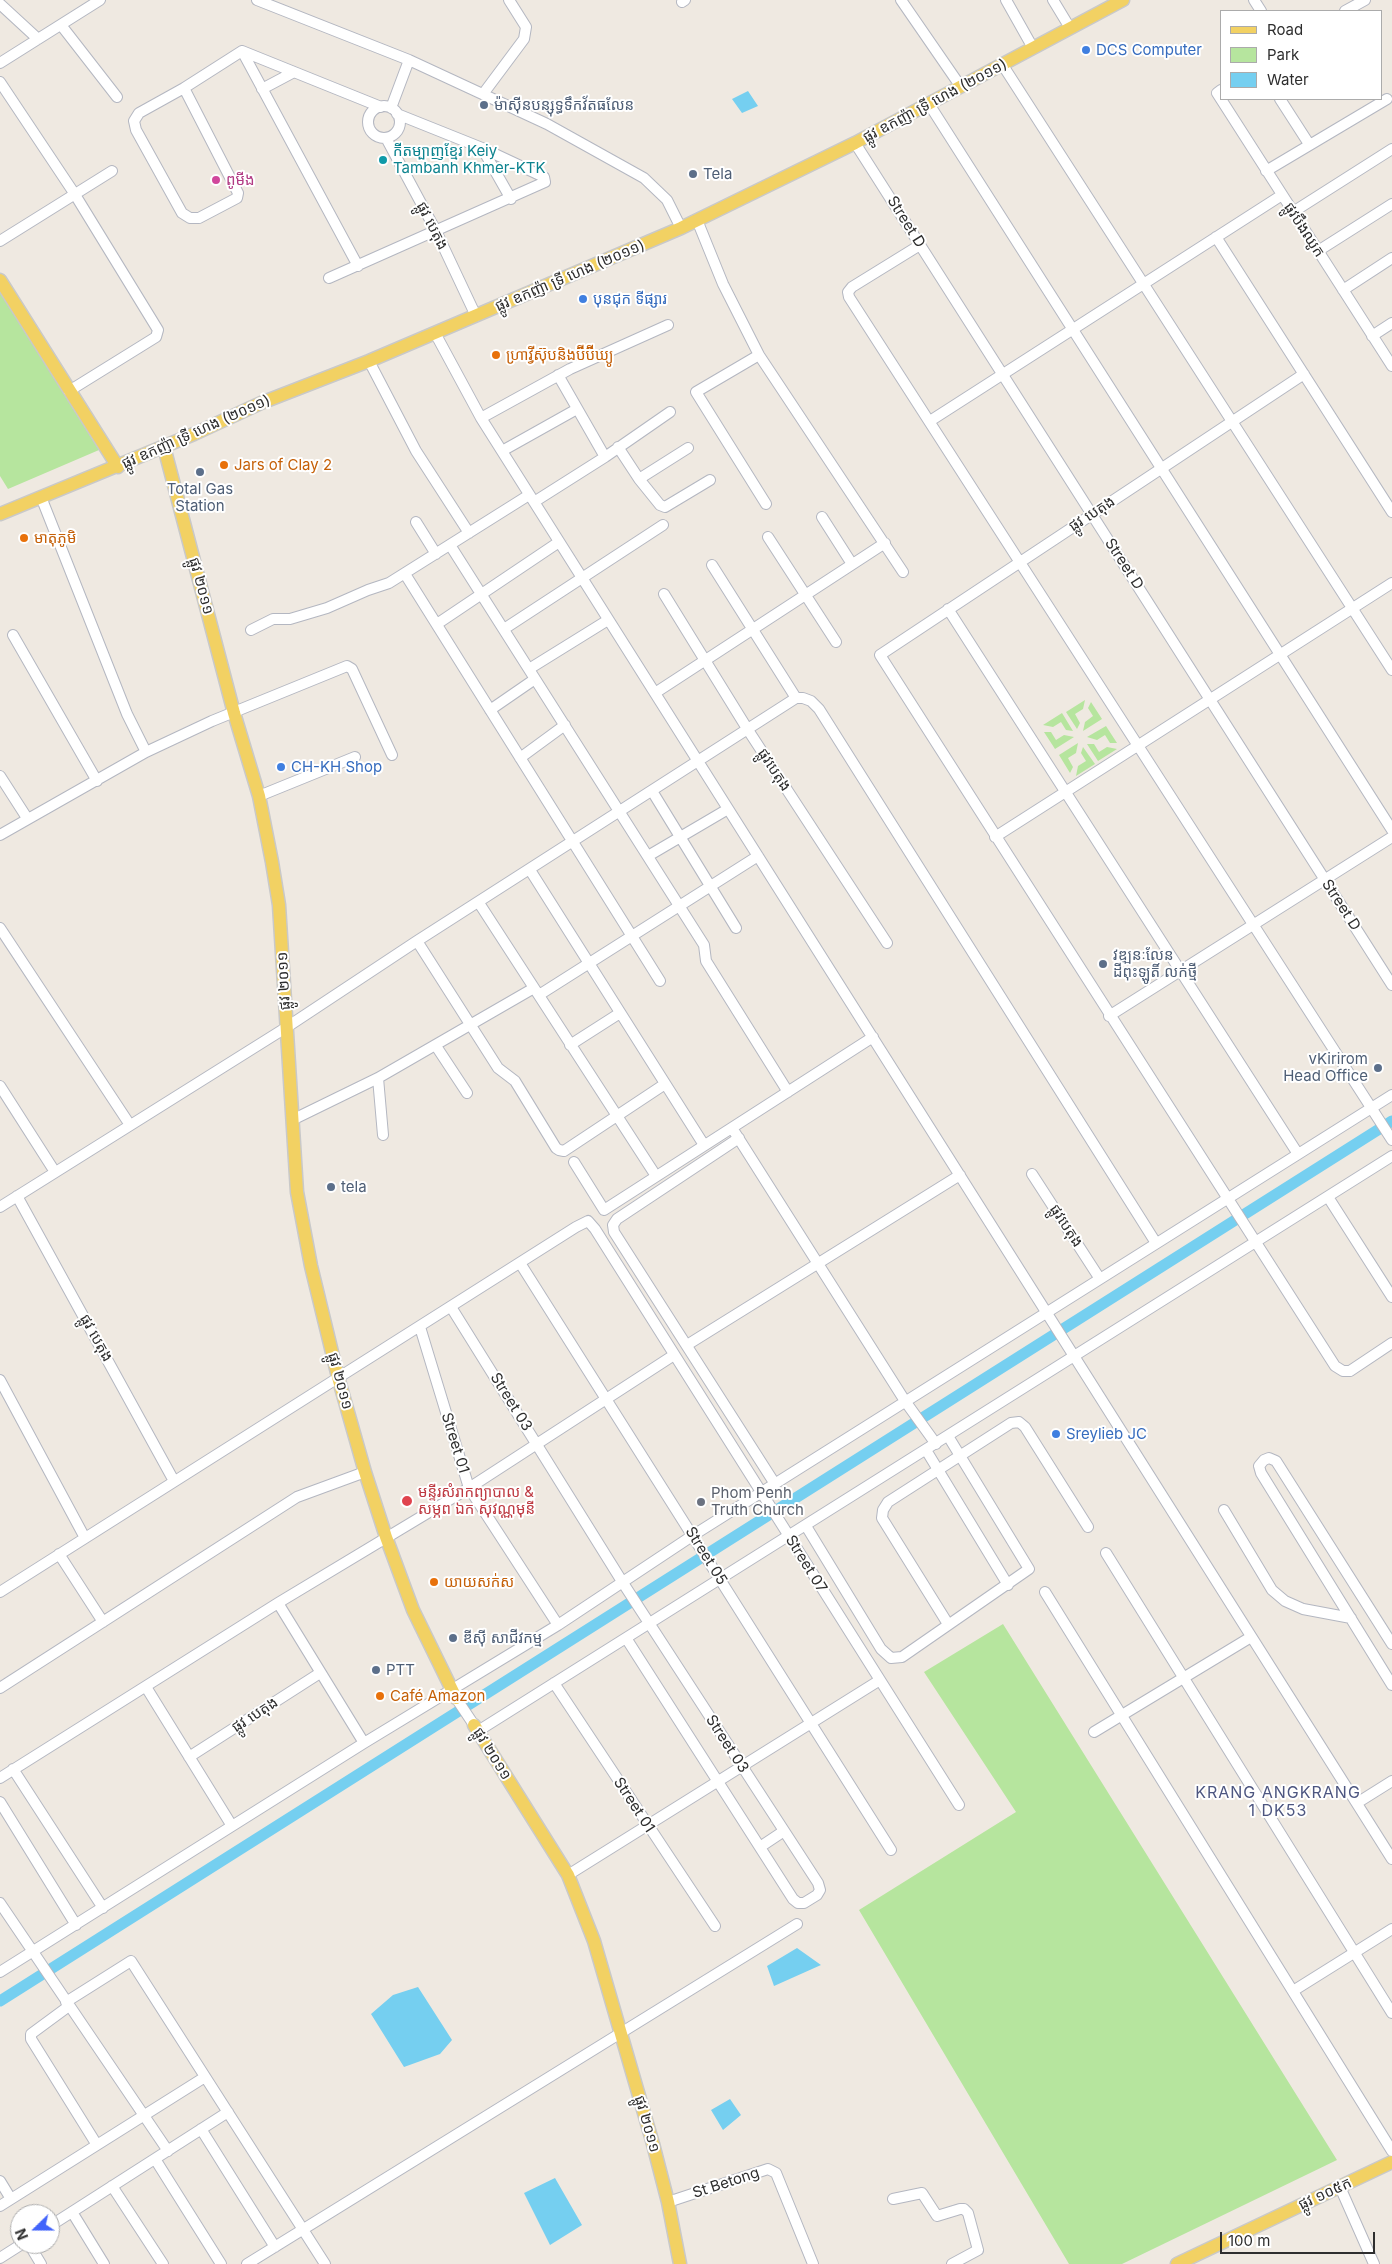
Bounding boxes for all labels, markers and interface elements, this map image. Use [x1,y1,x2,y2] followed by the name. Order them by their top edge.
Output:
[1220,10,1382,100] legend
[1267,20,1303,39] text: Road
[1096,41,1202,59] place label: DCS Computer
[1080,44,1092,56] marker: DCS Computer
[1267,45,1299,64] text: Park
[860,55,1010,147] street label: ផ្លូវ ឧកញ៉ា ទ្រី ហេង (២០១១)
[1267,70,1309,89] text: Water
[494,96,634,114] place label: ម៉ាស៊ីនបន្សុទ្ធទឹកវ័តធលែន
[478,99,490,111] marker: ម៉ាស៊ីនបន្សុទ្ធទឹកវ័តធលែន
[393,142,545,177] place label: កីតម្បាញខ្មែរ Keiy Tambanh Khmer-KTK
[377,154,389,166] marker: កីតម្បាញខ្មែរ Keiy Tambanh Khmer-KTK
[703,165,732,183] place label: Tela
[687,168,699,180] marker: Tela
[226,171,255,189] place label: ពូមីង
[210,174,222,186] marker: ពូមីង
[883,193,929,251] street label: Street D
[412,199,452,253] street label: ផ្លូវ បេតុង
[1280,199,1328,261] street label: ផ្លូវបឹងឈូក
[492,236,648,316] street label: ផ្លូវ ឧកញ៉ា ទ្រី ហេង (២០១១)
[593,290,667,308] place label: បុនជុក ទីផ្សារ
[577,293,589,305] marker: បុនជុក ទីផ្សារ
[506,346,613,364] place label: ហ្រាវ្វីស៊ុបនិងប៊ីប៊ីឃ្យូ
[490,349,502,361] marker: ហ្រាវ្វីស៊ុបនិងប៊ីប៊ីឃ្យូ
[119,391,273,473] street label: ផ្លូវ ឧកញ៉ា ទ្រី ហេង (២០១១)
[234,456,332,474] place label: Jars of Clay 2
[218,459,230,471] marker: Jars of Clay 2
[194,466,206,478] marker: Total Gas Station
[167,480,233,515] place label: Total Gas Station
[1065,492,1119,536] street label: ផ្លូវ បេតុង
[34,529,76,547] place label: មាតុភូមិ
[18,532,30,544] marker: មាតុភូមិ
[1101,535,1147,593] street label: Street D
[185,555,217,617] street label: ផ្លូវ ២០១១
[754,745,794,795] street label: ផ្លូវបេតុង
[291,758,382,776] place label: CH-KH Shop
[275,761,287,773] marker: CH-KH Shop
[1318,876,1364,934] street label: Street D
[1113,946,1197,981] place label: វឌ្ឍនៈលែន ដីពុះឡូតិ៍ លក់ថ្មី
[273,951,295,1011] street label: ផ្លូវ ២០១១
[1097,958,1109,970] marker: វឌ្ឍនៈលែន ដីពុះឡូតិ៍ លក់ថ្មី
[1283,1050,1368,1085] place label: vKirirom Head Office
[1372,1062,1384,1074] marker: vKirirom Head Office
[341,1178,367,1196] place label: tela
[325,1181,337,1193] marker: tela
[1046,1201,1086,1251] street label: ផ្លូវបេតុង
[76,1311,116,1365] street label: ផ្លូវ បេតុង
[324,1350,356,1412] street label: ផ្លូវ ២០១១
[486,1370,536,1434] street label: Street 03
[437,1411,473,1475] street label: Street 01
[1066,1425,1147,1443] place label: Sreylieb JC
[1050,1428,1062,1440] marker: Sreylieb JC
[418,1483,535,1518] place label: មន្ទីរសំរាកព្យាបាល & សម្ភព ឯក សុវណ្ណមុនី
[711,1484,804,1519] place label: Phom Penh Truth Church
[400,1494,414,1508] marker: មន្ទីរសំរាកព្យាបាល & សម្ភព ឯក សុវណ្ណមុនី
[695,1496,707,1508] marker: Phom Penh Truth Church
[681,1524,731,1588] street label: Street 05
[781,1532,831,1596] street label: Street 07
[444,1573,514,1591] place label: យាយសក់ស
[428,1576,440,1588] marker: យាយសក់ស
[463,1629,542,1647] place label: ឌីស៊ី សាជីវកម្ម
[447,1632,459,1644] marker: ឌីស៊ី សាជីវកម្ម
[386,1661,415,1679] place label: PTT
[370,1664,382,1676] marker: PTT
[390,1687,485,1705] place label: Café Amazon
[374,1690,386,1702] marker: Café Amazon
[228,1693,282,1737] street label: ផ្លូវ បេតុង
[702,1712,752,1776] street label: Street 03
[469,1724,515,1784] street label: ផ្លូវ ២០១១
[610,1774,658,1836] street label: Street 01
[1193,1783,1363,1821] district label: KRANG ANGKRANG 1 DK53
[630,2093,664,2155] street label: ផ្លូវ ២០១១
[690,2164,762,2202] street label: St Betong
[1295,2174,1355,2214] street label: ផ្លូវ ១០៥ក
[10,2204,60,2254] north arrow
[1222,2222,1377,2254] scale bar
[12,2226,31,2243] text: N
[1228,2231,1270,2250] text: 100 m

